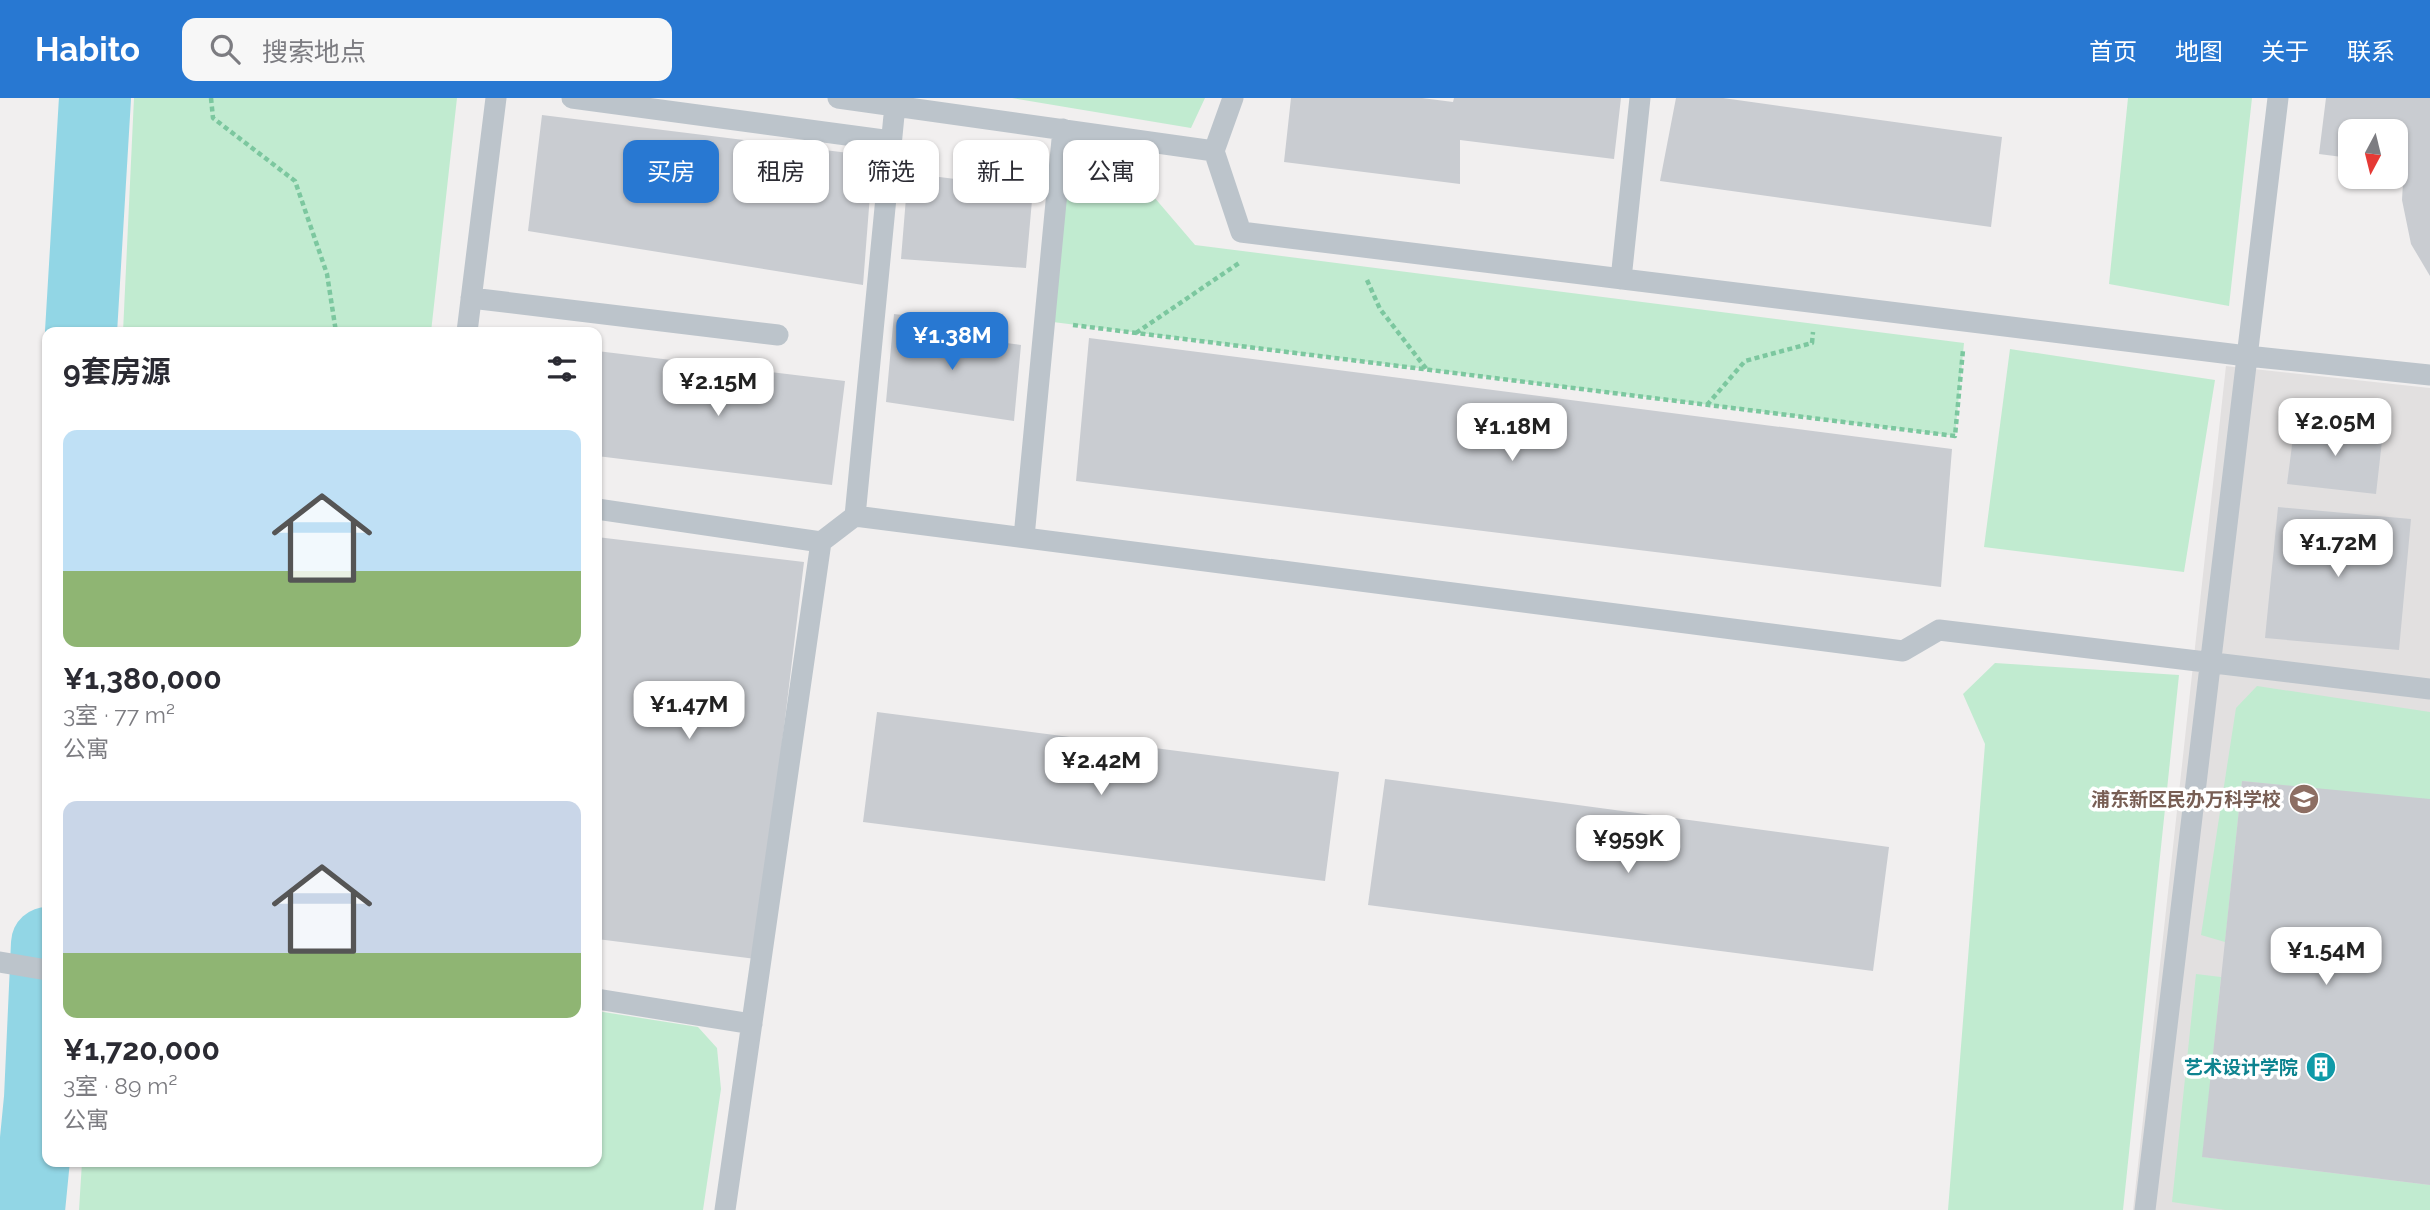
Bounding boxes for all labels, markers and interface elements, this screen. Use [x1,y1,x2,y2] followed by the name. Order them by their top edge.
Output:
[182,18,672,81] search box
[35,30,140,69] text: Habito
[206,30,244,68] icon: search
[262,37,366,67] text: 搜索地点
[2089,37,2137,66] text: 首页
[2175,37,2223,66] text: 地图
[2261,37,2309,66] text: 关于
[2347,37,2395,66] text: 联系
[2338,119,2408,189] north arrow
[2338,119,2408,189] map controls
[623,140,719,203] chip: 买房
[733,140,829,203] chip: 租房
[843,140,939,203] chip: 筛选
[953,140,1049,203] chip: 新上
[1063,140,1159,203] chip: 公寓
[895,313,1009,372] pin: ¥1.38M
[912,321,992,348] text: ¥1.38M
[543,350,581,388] icon: filters
[63,354,171,389] text: 9套房源
[661,358,775,418] pin: ¥2.15M
[679,367,757,394] text: ¥2.15M
[2278,398,2392,458] pin: ¥2.05M
[1455,404,1569,463] pin: ¥1.18M
[2294,407,2376,434] text: ¥2.05M
[1473,412,1551,439] text: ¥1.18M
[259,475,385,601] icon: home
[2281,519,2395,579] pin: ¥1.72M
[2299,528,2377,555] text: ¥1.72M
[63,661,222,696] text: ¥1,380,000
[632,682,746,741] pin: ¥1.47M
[650,690,728,717] text: ¥1.47M
[63,701,175,728] text: 3室 · 77 m²
[63,735,109,762] text: 公寓
[1044,738,1158,797] pin: ¥2.42M
[1061,746,1141,773] text: ¥2.42M
[2287,782,2321,816] school or university icon: 浦东新区民办万科学校
[2091,788,2281,810] place label: 浦东新区民办万科学校
[1579,816,1677,875] pin: ¥959K
[1592,824,1664,851] text: ¥959K
[259,846,385,972] icon: home
[2269,928,2383,987] pin: ¥1.54M
[2287,936,2365,963] text: ¥1.54M
[63,1032,220,1067] text: ¥1,720,000
[2304,1050,2338,1084] building icon: 艺术设计学院
[2184,1056,2298,1078] place label: 艺术设计学院
[63,1072,177,1099] text: 3室 · 89 m²
[63,1106,109,1133] text: 公寓

